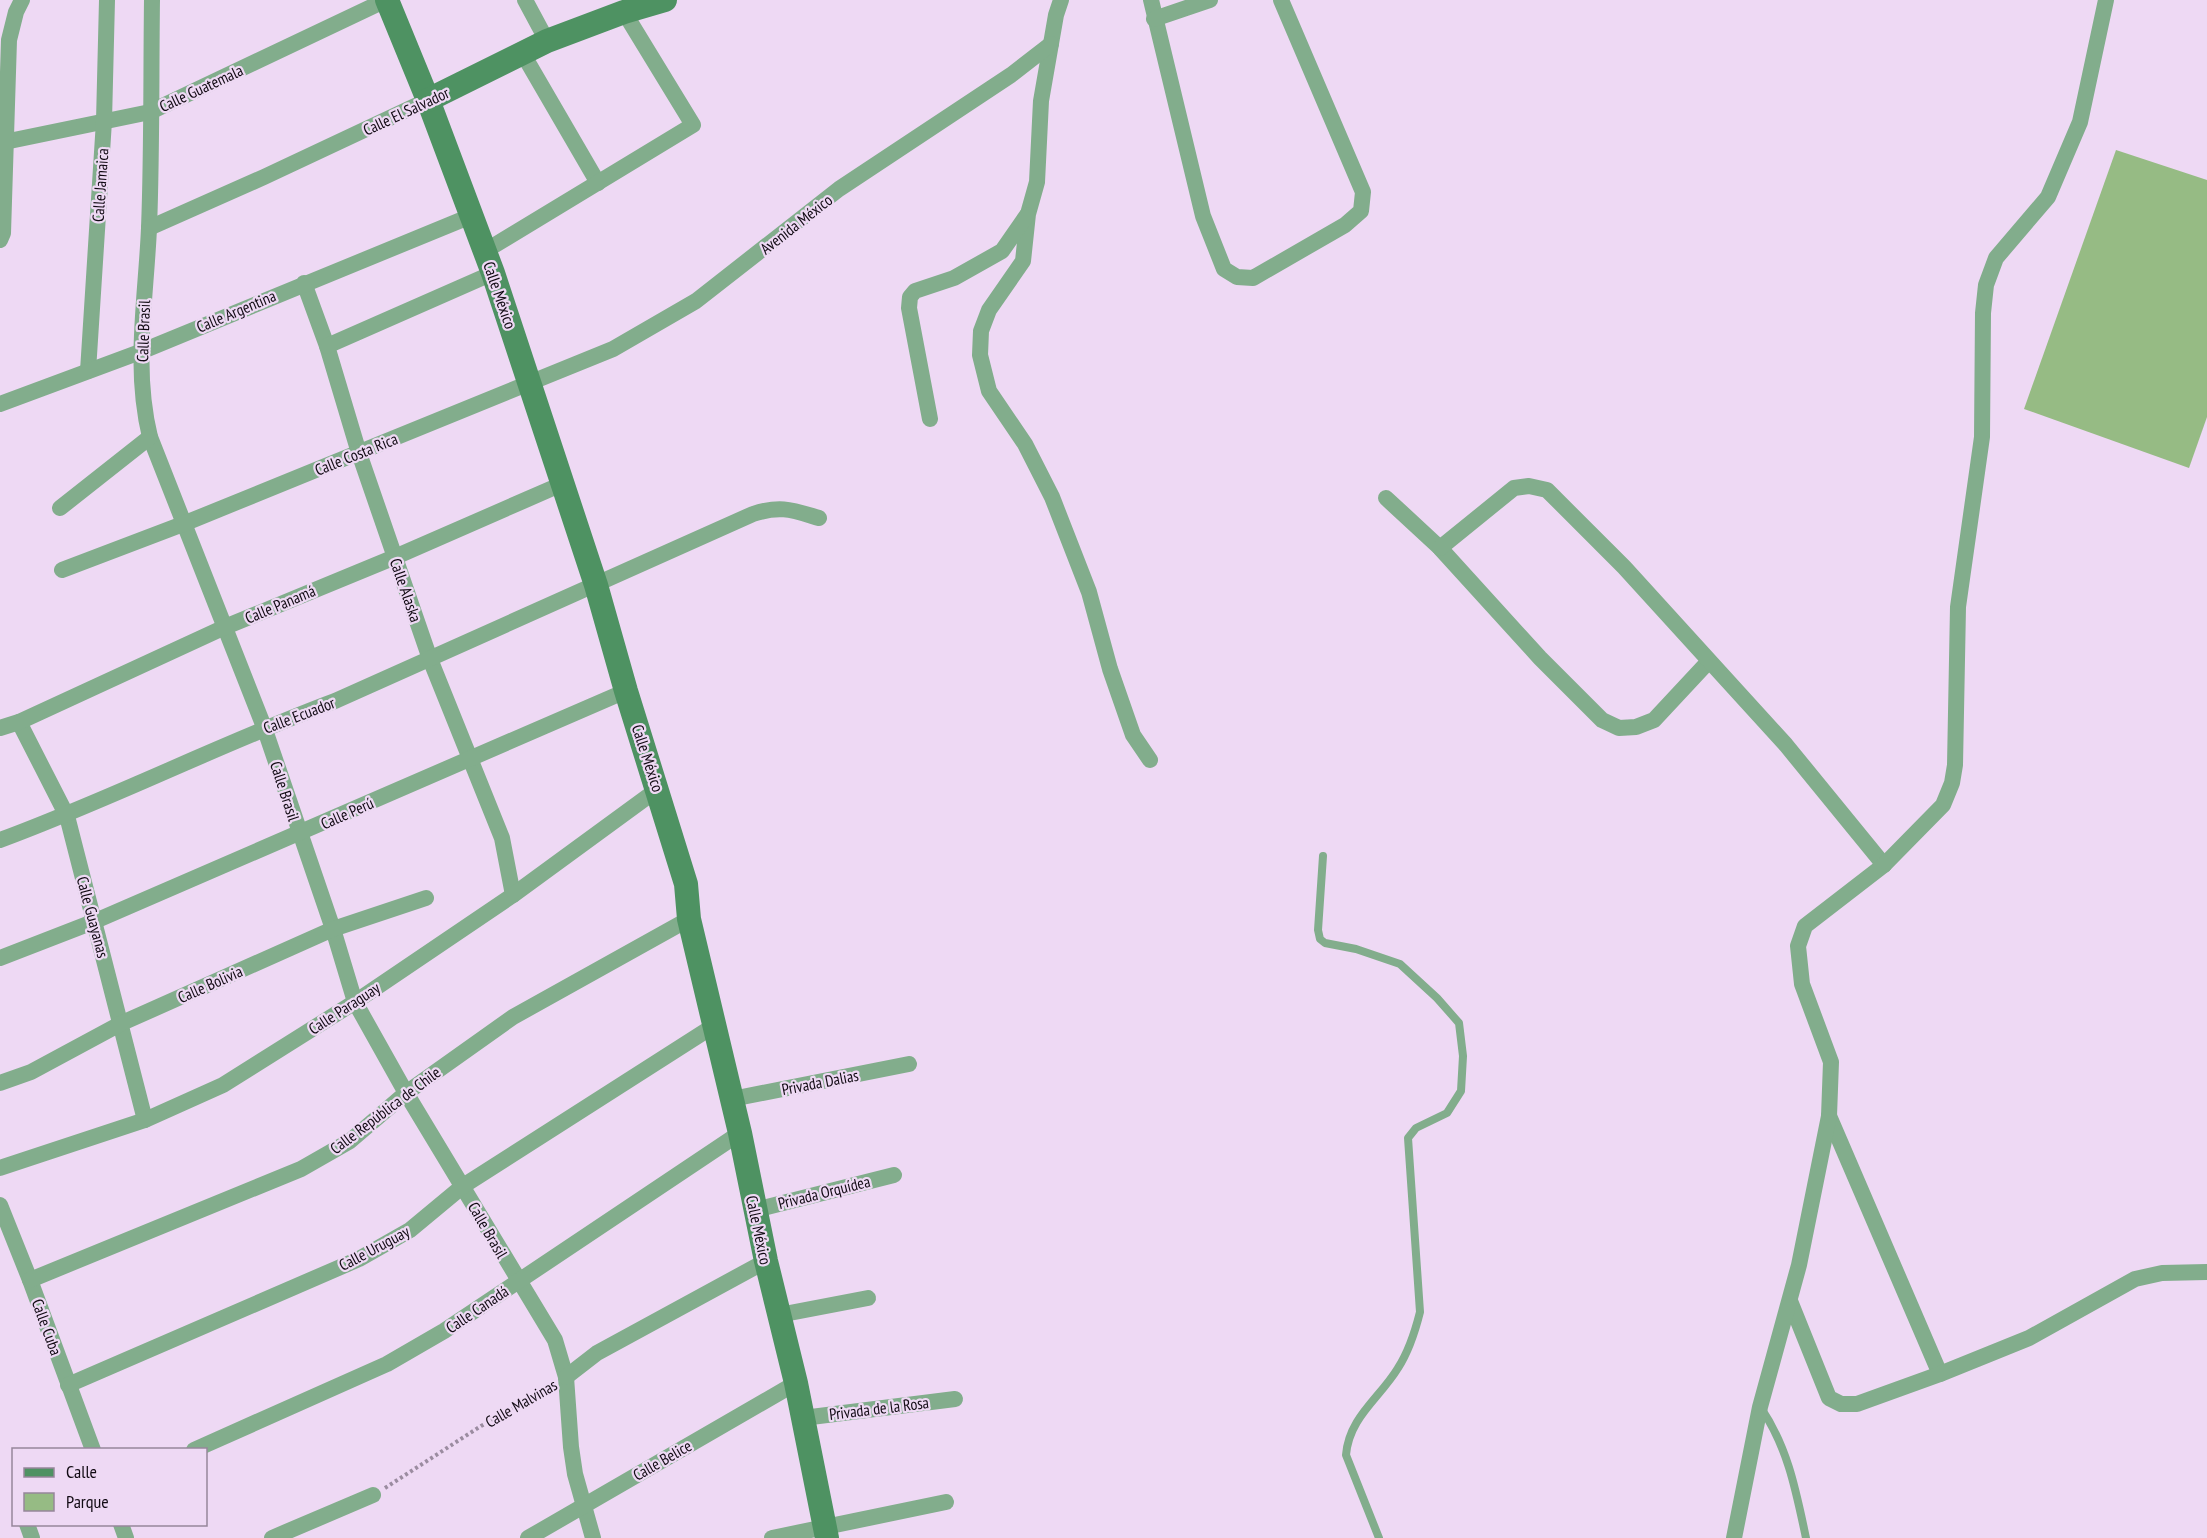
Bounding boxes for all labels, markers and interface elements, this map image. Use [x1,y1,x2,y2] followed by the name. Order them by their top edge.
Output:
[156,60,246,116] street label: Calle Guatemala
[360,82,453,140] street label: Calle El Salvador
[87,148,113,222] street label: Calle Jamaica
[756,190,836,258] street label: Avenida México
[479,259,521,331] street label: Calle México
[193,285,279,337] street label: Calle Argentina
[132,299,154,362] street label: Calle Brasil
[312,428,400,480] street label: Calle Costa Rica
[386,555,426,625] street label: Calle Alaska
[242,580,318,628] street label: Calle Panamá
[260,692,338,738] street label: Calle Ecuador
[628,722,668,794] street label: Calle México
[266,758,304,824] street label: Calle Brasil
[318,793,377,833] street label: Calle Perú
[73,874,113,960] street label: Calle Guayanas
[175,961,245,1007] street label: Calle Bolivia
[304,977,384,1039] street label: Calle Paraguay
[326,1062,444,1158] street label: Calle República de Chile
[780,1065,860,1099] street label: Privada Dalias
[776,1171,872,1213] street label: Privada Orquídea
[742,1194,776,1266] street label: Calle México
[464,1198,512,1262] street label: Calle Brasil
[335,1221,413,1275] street label: Calle Uruguay
[442,1281,512,1337] street label: Calle Canadá
[28,1296,66,1358] street label: Calle Cuba
[481,1374,561,1432] street label: Calle Malvinas
[828,1392,930,1424] street label: Privada de la Rosa
[629,1435,695,1485] street label: Calle Belice
[12,1448,207,1526] legend
[66,1460,97,1483] text: Calle
[66,1490,109,1513] text: Parque

